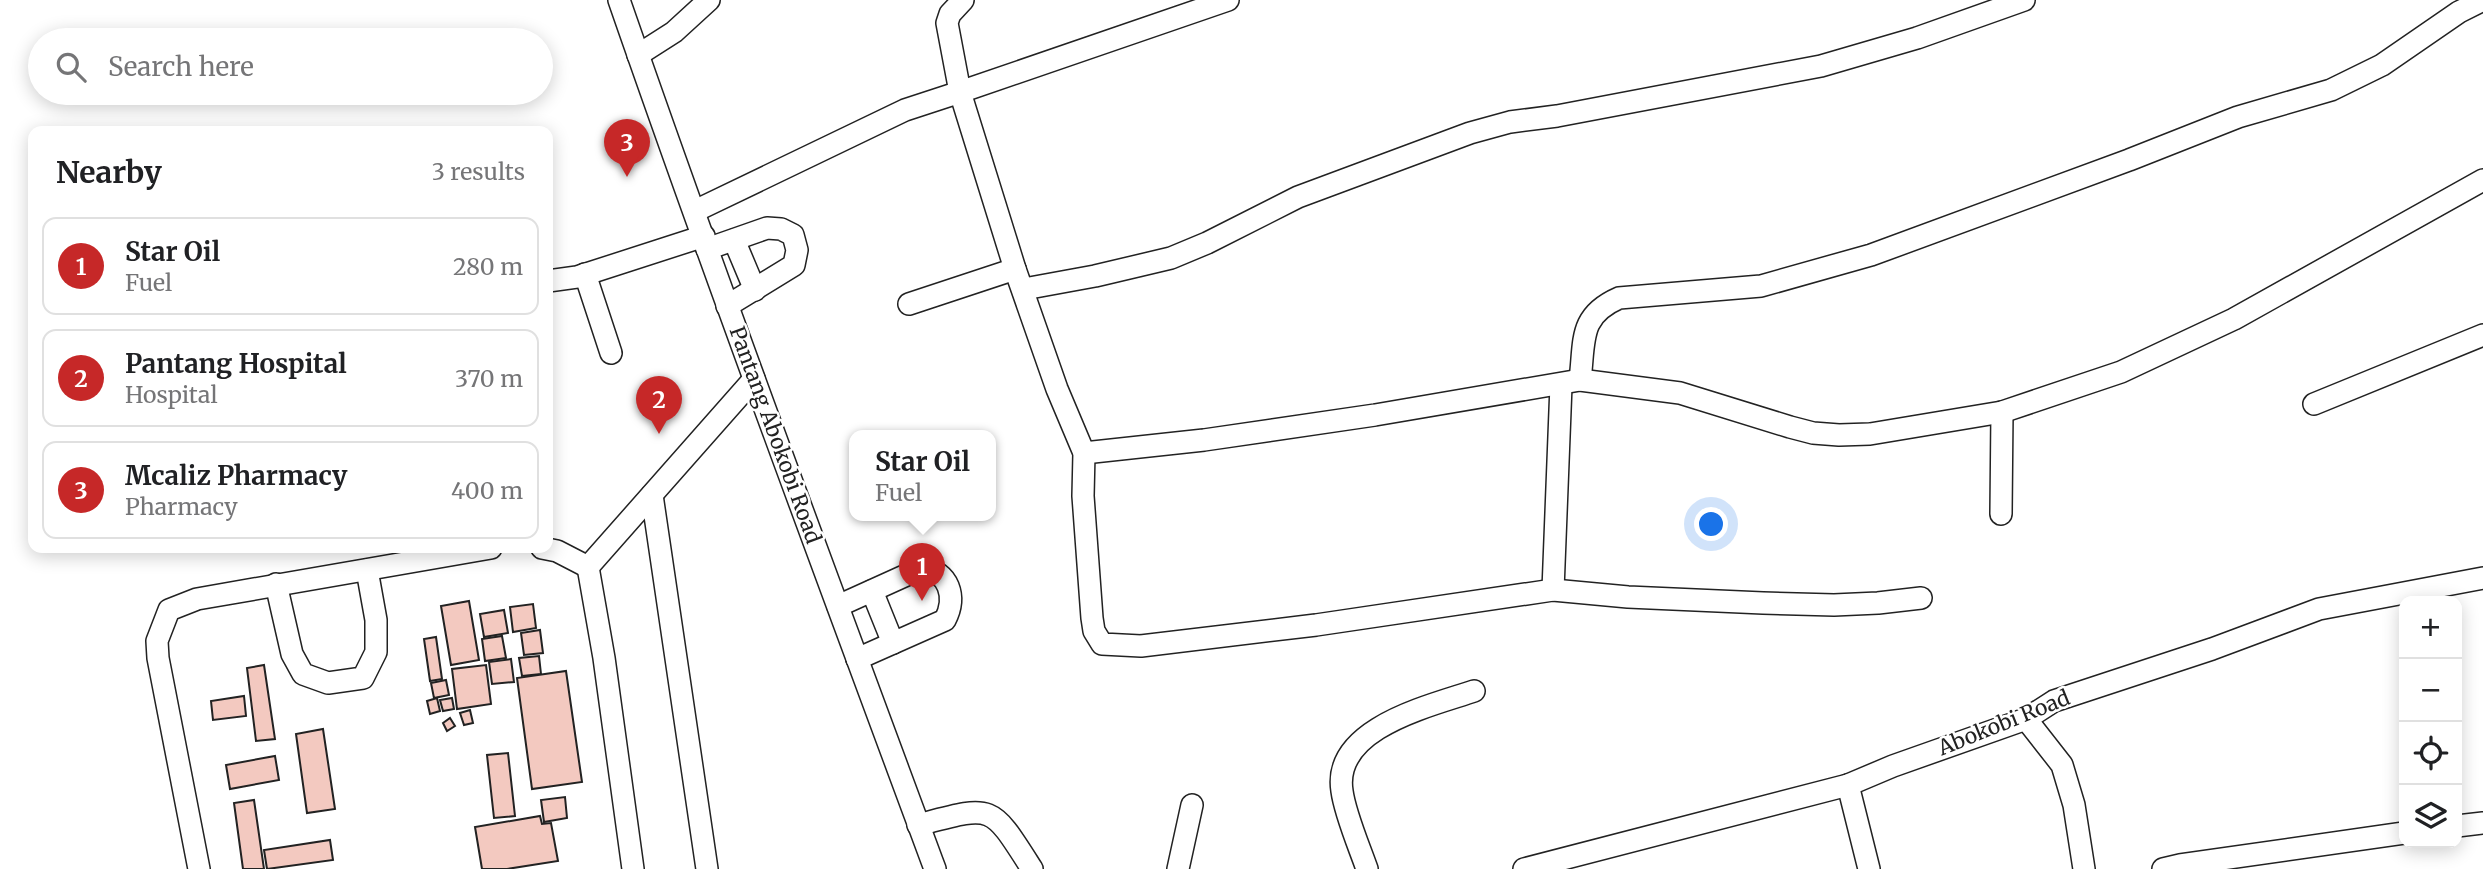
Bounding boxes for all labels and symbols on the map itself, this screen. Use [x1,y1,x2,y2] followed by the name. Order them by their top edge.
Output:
[604,119,650,177] pin: 3
[724,323,827,547] street label: Pantang Abokobi Road
[636,376,682,434] pin: 2
[1694,507,1728,541] your location
[899,543,945,601] pin: 1
[1933,684,2074,762] street label: Abokobi Road

